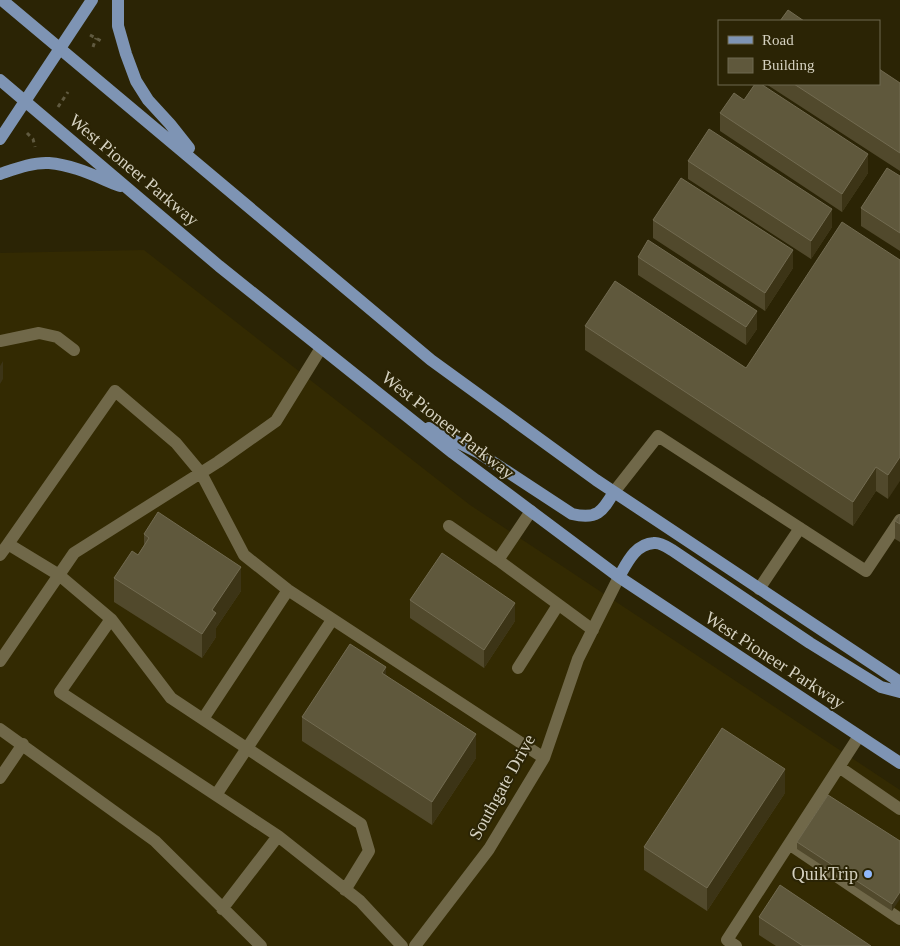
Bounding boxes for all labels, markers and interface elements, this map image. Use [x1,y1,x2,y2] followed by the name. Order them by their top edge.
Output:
[718,20,880,85] legend
[762,32,794,48] text: Road
[762,57,815,73] text: Building
[65,110,203,230] street label: West Pioneer Parkway
[378,367,518,483] street label: West Pioneer Parkway
[701,607,849,713] street label: West Pioneer Parkway
[465,731,539,843] street label: Southgate Drive
[792,864,858,884] place label: QuikTrip
[862,868,874,880] marker: QuikTrip

